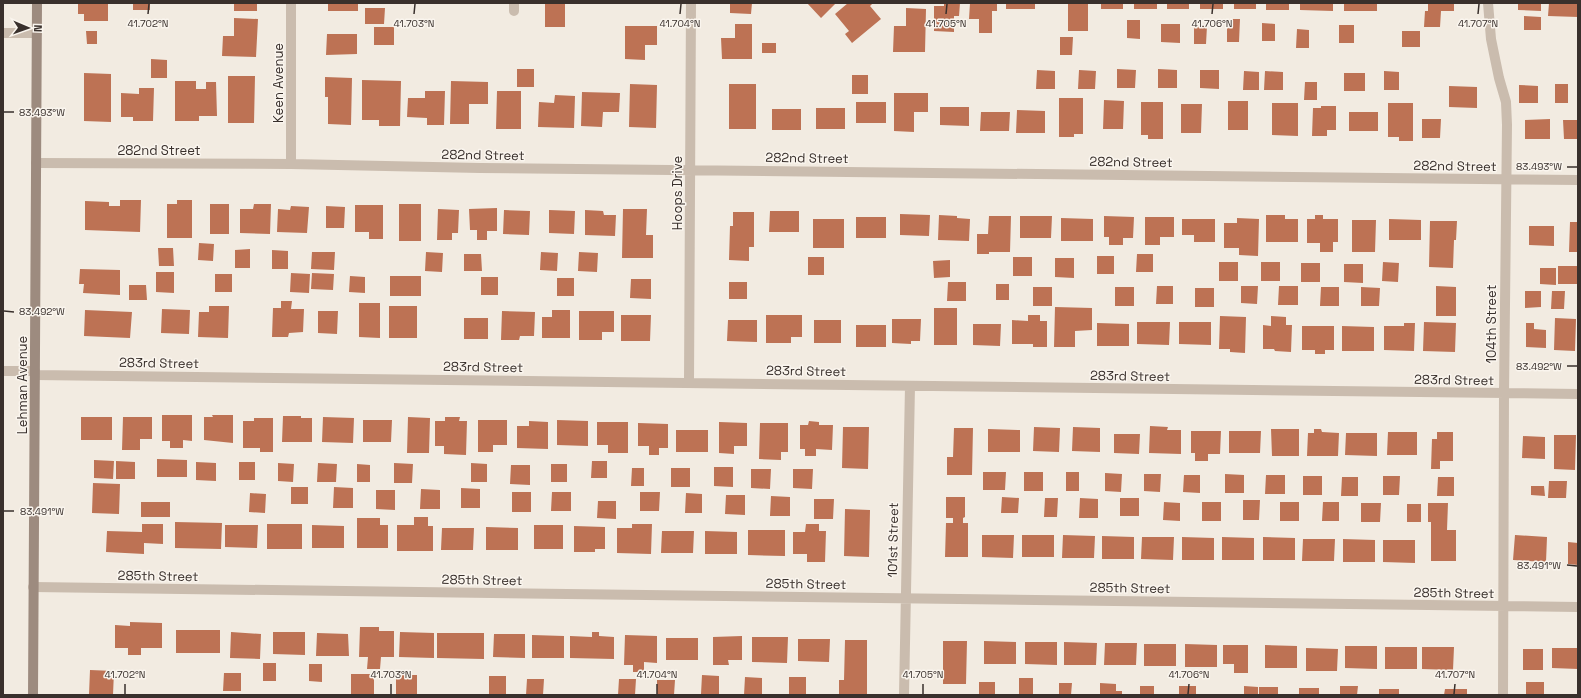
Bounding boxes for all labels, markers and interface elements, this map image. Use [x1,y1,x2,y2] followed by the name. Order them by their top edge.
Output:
[8,8,48,48] north arrow
[128,17,168,30] text: 41.702°N
[394,17,434,30] text: 41.703°N
[659,17,701,30] text: 41.704°N
[926,17,966,30] text: 41.705°N
[1192,17,1232,30] text: 41.706°N
[1458,17,1498,30] text: 41.707°N
[31,24,45,32] text: N
[270,43,287,123] street label: Keen Avenue
[19,106,65,119] text: 83.493°W
[117,142,201,159] street label: 282nd Street
[441,146,525,164] street label: 282nd Street
[765,149,849,167] street label: 282nd Street
[1089,153,1173,171] street label: 282nd Street
[669,156,686,230] street label: Hoops Drive
[1413,157,1497,175] street label: 282nd Street
[1516,160,1562,173] text: 83.493°W
[1483,285,1500,363] street label: 104th Street
[19,305,65,318] text: 83.492°W
[14,336,31,434] street label: Lehman Avenue
[119,354,199,372] street label: 283rd Street
[443,358,523,376] street label: 283rd Street
[1516,360,1562,373] text: 83.492°W
[766,362,846,380] street label: 283rd Street
[1090,367,1170,385] street label: 283rd Street
[1414,371,1494,389] street label: 283rd Street
[884,502,902,578] street label: 101st Street
[20,505,64,518] text: 83.491°W
[1517,559,1561,572] text: 83.491°W
[117,567,199,585] street label: 285th Street
[441,571,523,589] street label: 285th Street
[765,575,847,593] street label: 285th Street
[1089,579,1171,597] street label: 285th Street
[1413,584,1495,602] street label: 285th Street
[105,668,145,681] text: 41.702°N
[371,668,411,681] text: 41.703°N
[636,668,678,681] text: 41.704°N
[903,668,943,681] text: 41.705°N
[1169,668,1209,681] text: 41.706°N
[1435,668,1475,681] text: 41.707°N

